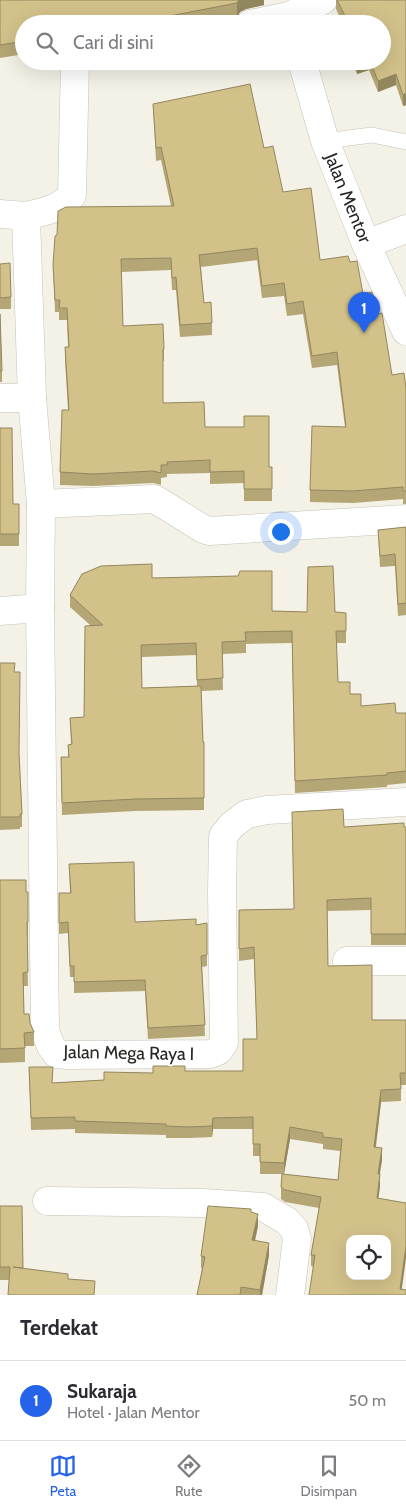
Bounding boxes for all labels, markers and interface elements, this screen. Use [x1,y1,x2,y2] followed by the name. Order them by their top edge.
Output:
[15,15,391,70] search box
[33,29,61,57] icon: search
[73,31,154,54] text: Cari di sini
[320,149,376,247] street label: Jalan Mentor
[348,292,380,333] pin: 1
[268,519,294,545] your location
[62,1041,195,1065] street label: Jalan Mega Raya I
[346,1235,391,1280] map controls
[346,1235,391,1280] button: locate
[20,1315,98,1340] text: Terdekat
[67,1380,137,1403] text: Sukaraja
[33,1391,39,1410] text: 1
[349,1391,386,1410] text: 50 m
[67,1403,200,1422] text: Hotel · Jalan Mentor
[49,1452,77,1500] tab: Peta
[175,1452,203,1500] tab: Rute
[301,1452,357,1500] tab: Disimpan

